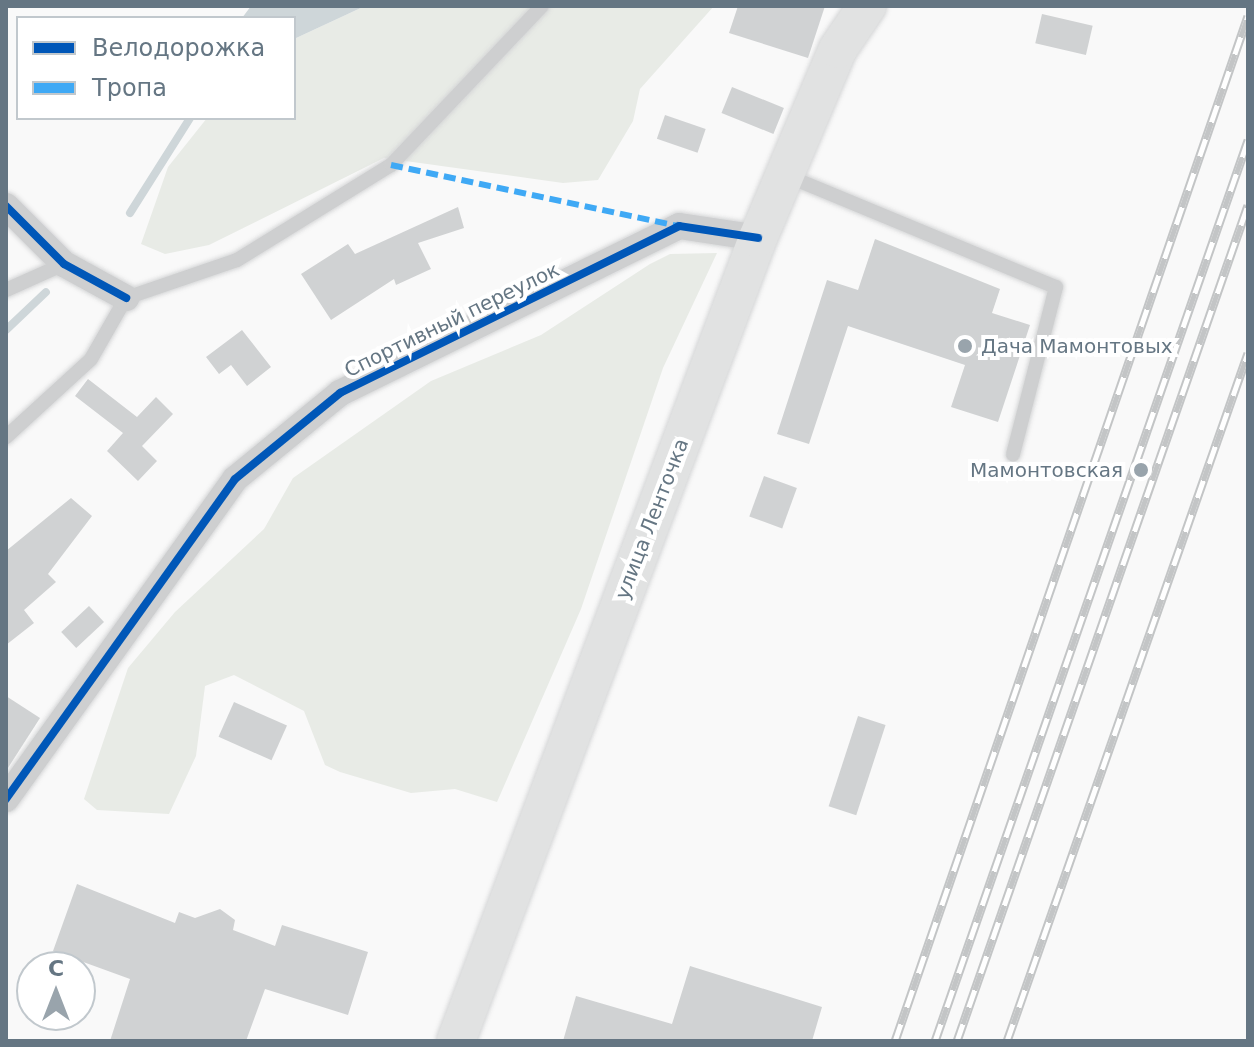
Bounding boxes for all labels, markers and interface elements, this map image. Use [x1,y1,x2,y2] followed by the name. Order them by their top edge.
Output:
[16,16,296,120] legend
[92,34,265,62] text: Велодорожка
[92,74,167,102] text: Тропа
[341,257,563,383] street label: Спортивный переулок
[981,334,1173,358] place label: Дача Мамонтовых
[956,337,974,355] marker: Дача Мамонтовых
[610,435,694,603] street label: улица Ленточка
[970,458,1123,482] place label: Мамонтовская
[1130,459,1152,481] marker: Мамонтовская
[16,951,96,1031] north arrow
[48,956,64,981] text: С

